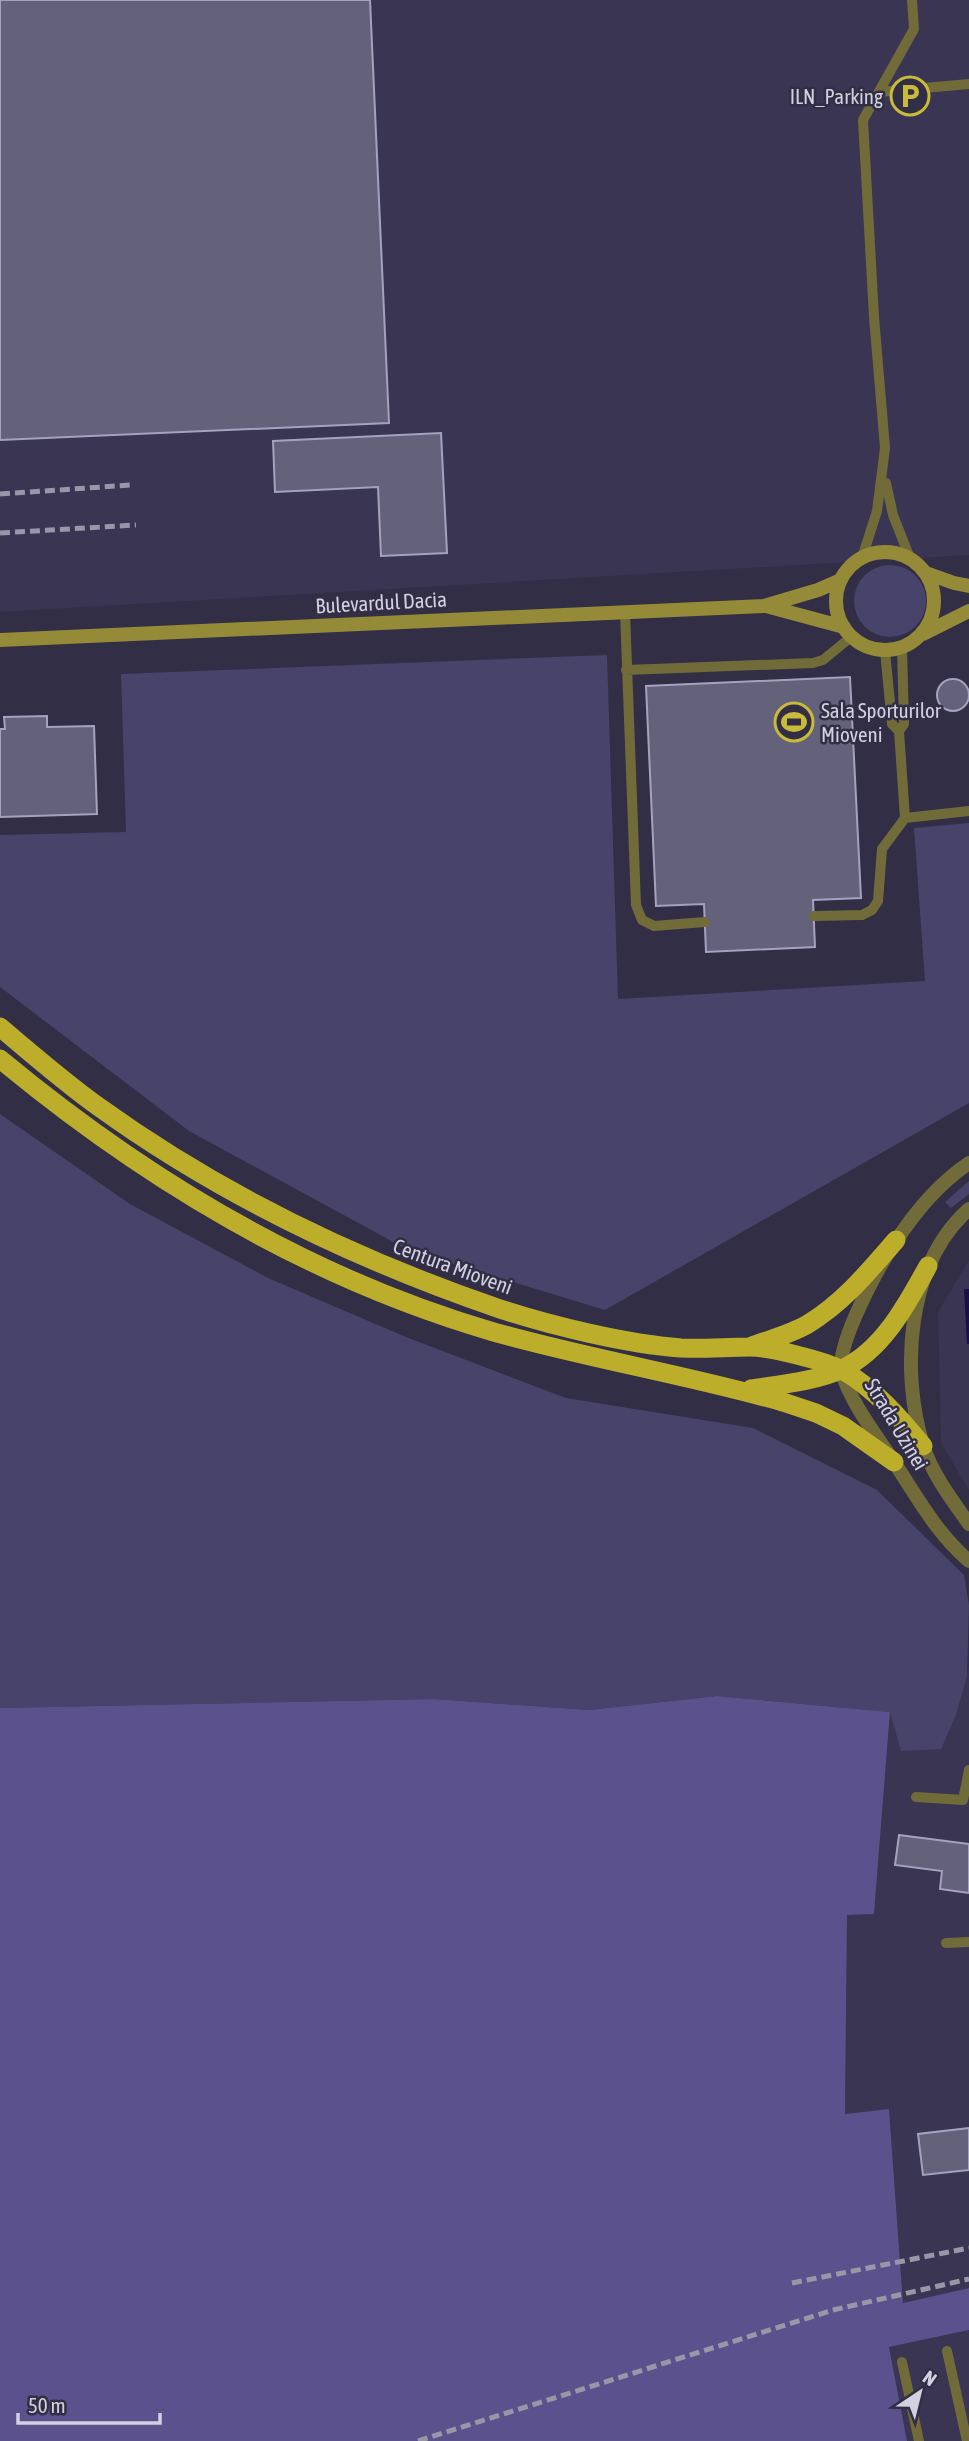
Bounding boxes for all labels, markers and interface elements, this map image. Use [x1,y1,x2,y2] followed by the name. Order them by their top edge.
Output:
[889,75,931,117] parking icon: ILN_Parking
[790,84,883,108] place label: ILN_Parking
[315,587,447,617] street label: Bulevardul Dacia
[821,698,942,746] place label: Sala Sporturilor Mioveni
[773,701,815,743] sports icon: Sala Sporturilor Mioveni
[390,1233,516,1299] street label: Centura Mioveni
[860,1374,934,1474] street label: Strada Uzinei
[885,2357,955,2427] north arrow
[919,2366,941,2390] text: N
[18,2382,159,2426] scale bar
[28,2393,66,2417] text: 50 m

